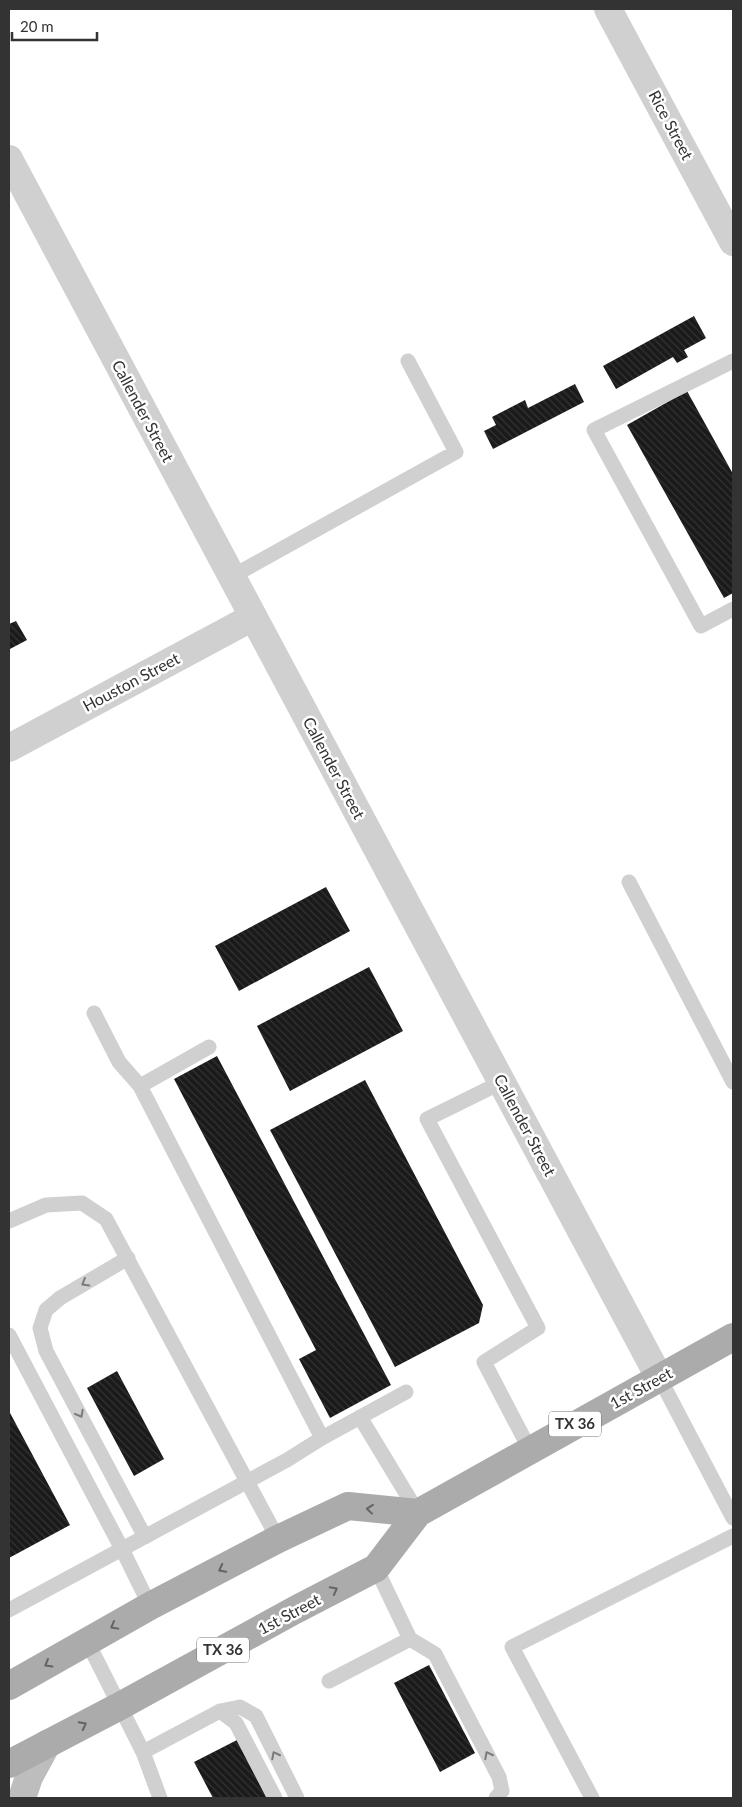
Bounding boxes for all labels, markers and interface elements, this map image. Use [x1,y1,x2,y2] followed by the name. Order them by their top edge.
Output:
[12,10,98,42] scale bar
[20,17,54,35] text: 20 m
[645,87,698,163] street label: Rice Street
[109,357,178,465] street label: Callender Street
[79,648,183,715] street label: Houston Street
[300,714,369,822] street label: Callender Street
[491,1071,560,1179] street label: Callender Street
[82,1276,91,1286] one-way arrow
[606,1363,675,1412] street label: 1st Street
[74,1409,84,1418] one-way arrow
[549,1412,601,1436] road number: TX 36
[365,1503,373,1514] one-way arrow
[218,1563,227,1573] one-way arrow
[329,1586,338,1596] one-way arrow
[254,1589,324,1638] street label: 1st Street
[110,1620,119,1630] one-way arrow
[197,1638,249,1662] road number: TX 36
[44,1657,53,1667] one-way arrow
[78,1721,87,1731] one-way arrow
[271,1751,281,1760] one-way arrow
[484,1751,494,1760] one-way arrow

